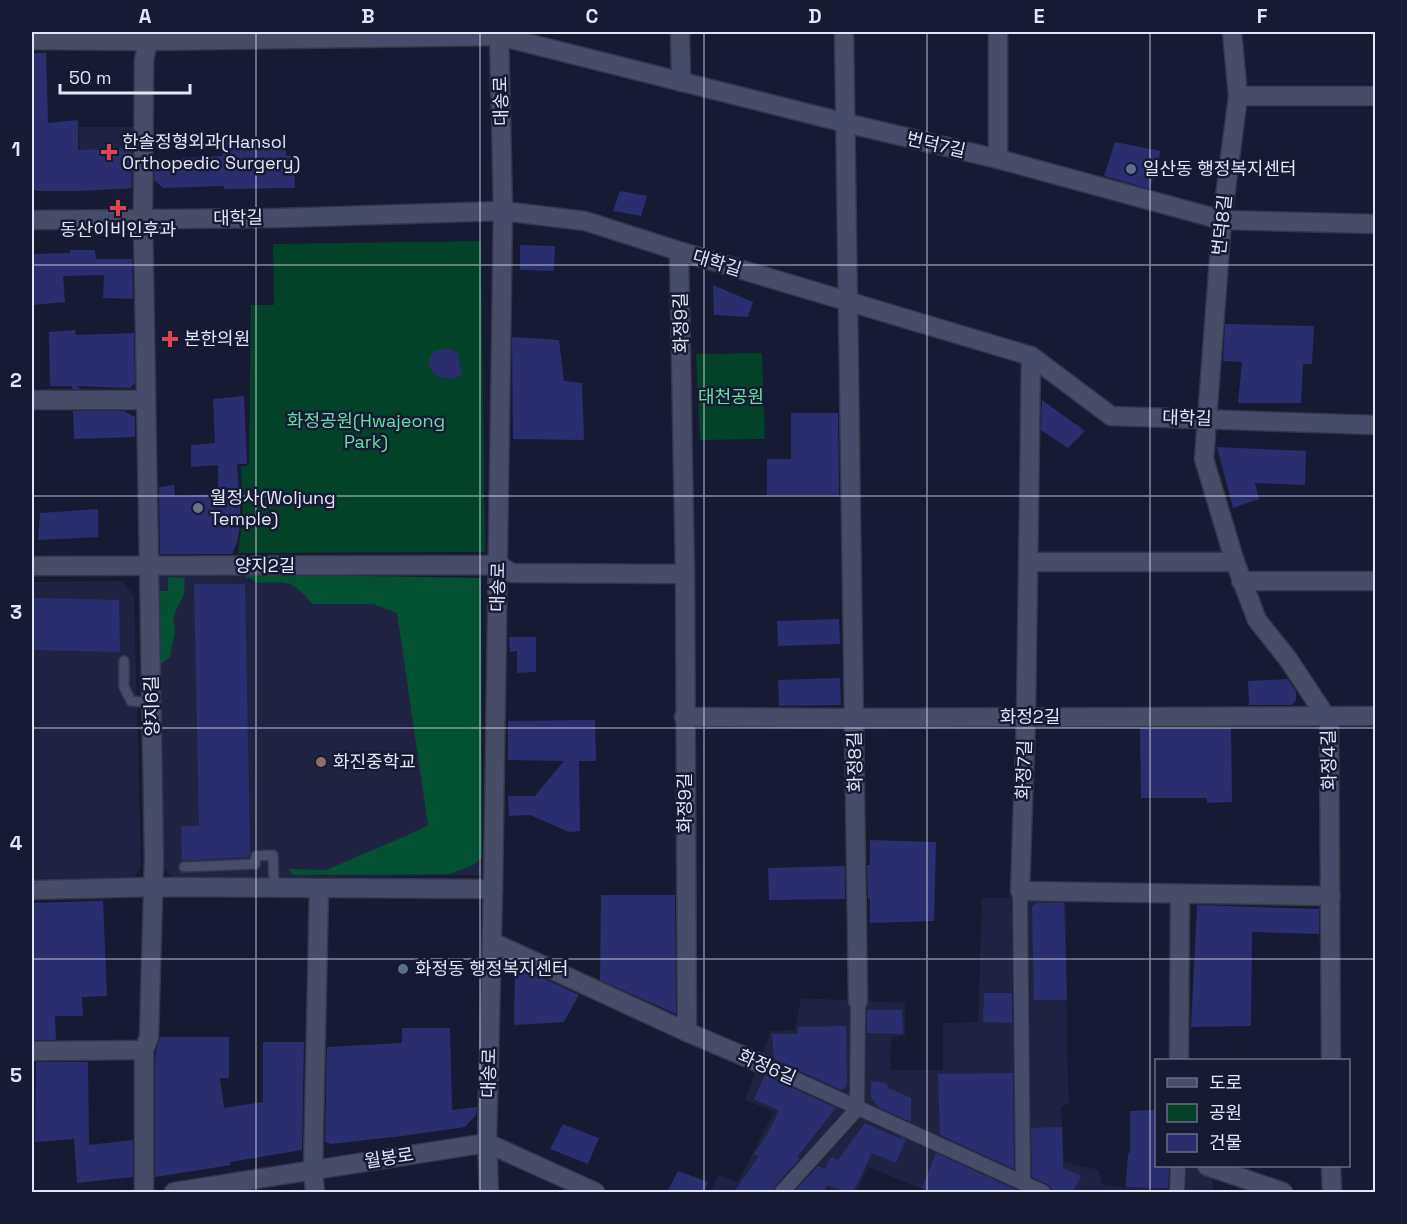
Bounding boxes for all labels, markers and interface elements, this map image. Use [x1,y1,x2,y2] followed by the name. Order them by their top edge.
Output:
[139,3,152,29] text: A
[361,3,375,29] text: B
[586,3,599,29] text: C
[808,3,822,29] text: D
[1033,3,1045,29] text: E
[1257,3,1268,29] text: F
[60,57,190,95] scale bar
[69,66,111,89] text: 50 m
[489,76,512,126] street label: 대송로
[904,127,968,162] street label: 번덕7길
[122,130,300,174] place label: 한솔정형외과(Hansol Orthopedic Surgery)
[11,136,21,162] text: 1
[100,143,118,161] marker: 한솔정형외과(Hansol Orthopedic Surgery)
[1143,157,1297,180] place label: 일산동 행정복지센터
[1124,162,1138,176] marker: 일산동 행정복지센터
[1207,193,1236,256] street label: 번덕8길
[109,199,127,217] marker: 동산이비인후과
[213,206,263,229] street label: 대학길
[60,218,176,241] place label: 동산이비인후과
[690,244,744,281] street label: 대학길
[668,292,693,354] street label: 화정9길
[184,327,250,350] place label: 본한의원
[161,330,179,348] marker: 본한의원
[10,367,22,393] text: 2
[698,385,764,408] park label: 대천공원
[1162,405,1212,430] street label: 대학길
[287,409,445,453] park label: 화정공원(Hwajeong Park)
[210,486,336,530] place label: 월정사(Woljung Temple)
[191,501,205,515] marker: 월정사(Woljung Temple)
[235,554,295,577] street label: 양지2길
[486,562,509,612] street label: 대송로
[10,599,22,625] text: 3
[139,675,164,737] street label: 양지6길
[1000,705,1060,728] street label: 화정2길
[1316,729,1341,791] street label: 화정4길
[842,731,867,793] street label: 화정8길
[1011,740,1036,800] street label: 화정7길
[333,750,416,773] place label: 화진중학교
[314,755,328,769] marker: 화진중학교
[673,773,696,833] street label: 화정9길
[10,830,23,856] text: 4
[415,957,569,980] place label: 화정동 행정복지센터
[396,962,410,976] marker: 화정동 행정복지센터
[735,1044,800,1089] street label: 화정6길
[477,1048,500,1098] street label: 대송로
[1155,1059,1350,1167] legend
[10,1062,22,1088] text: 5
[1209,1071,1242,1094] text: 도로
[1209,1101,1242,1124] text: 공원
[1209,1131,1242,1154] text: 건물
[363,1142,415,1173] street label: 월봉로

